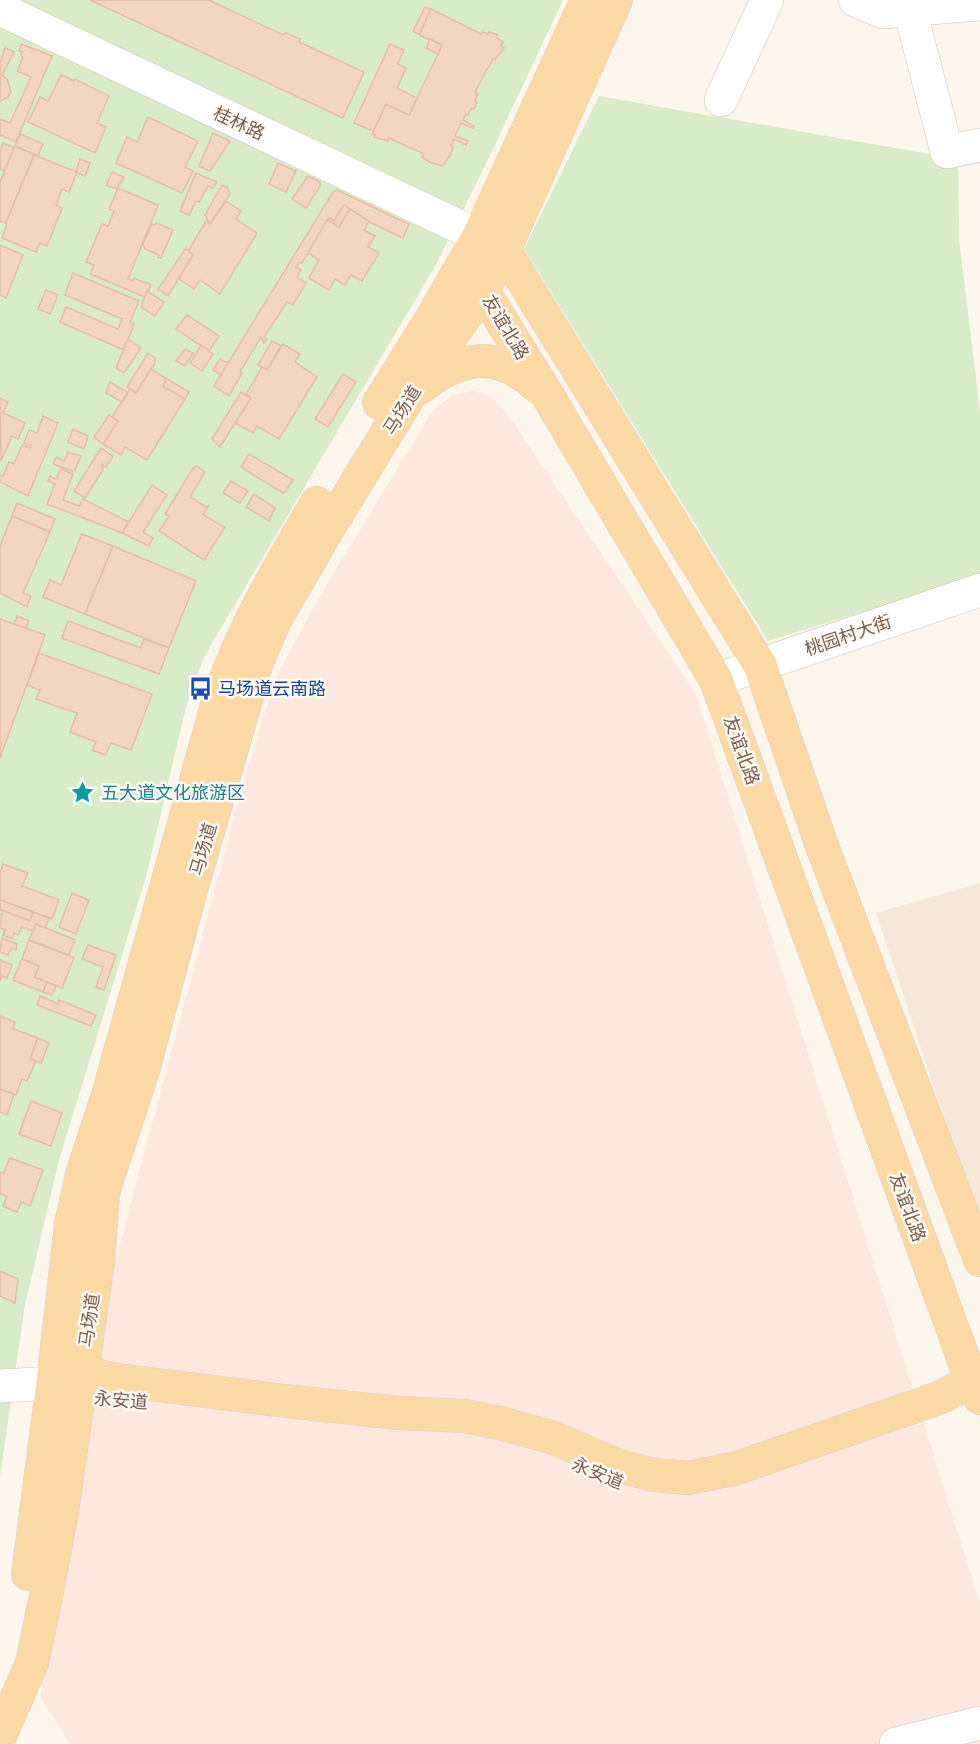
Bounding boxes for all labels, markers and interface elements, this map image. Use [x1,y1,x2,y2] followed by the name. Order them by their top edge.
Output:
[210,102,268,144] street label: 桂林路
[478,291,534,363] street label: 友谊北路
[379,382,425,438] street label: 马场道
[802,610,894,660] street label: 桃园村大街
[187,675,213,701] bus stop icon: 马场道云南路
[218,678,326,699] place label: 马场道云南路
[720,713,764,787] street label: 友谊北路
[70,779,96,805] place icon: 五大道文化旅游区
[101,782,245,803] place label: 五大道文化旅游区
[185,820,221,878] street label: 马场道
[886,1170,930,1244] street label: 友谊北路
[75,1292,103,1348] street label: 马场道
[93,1387,149,1413] street label: 永安道
[569,1453,627,1493] street label: 永安道

